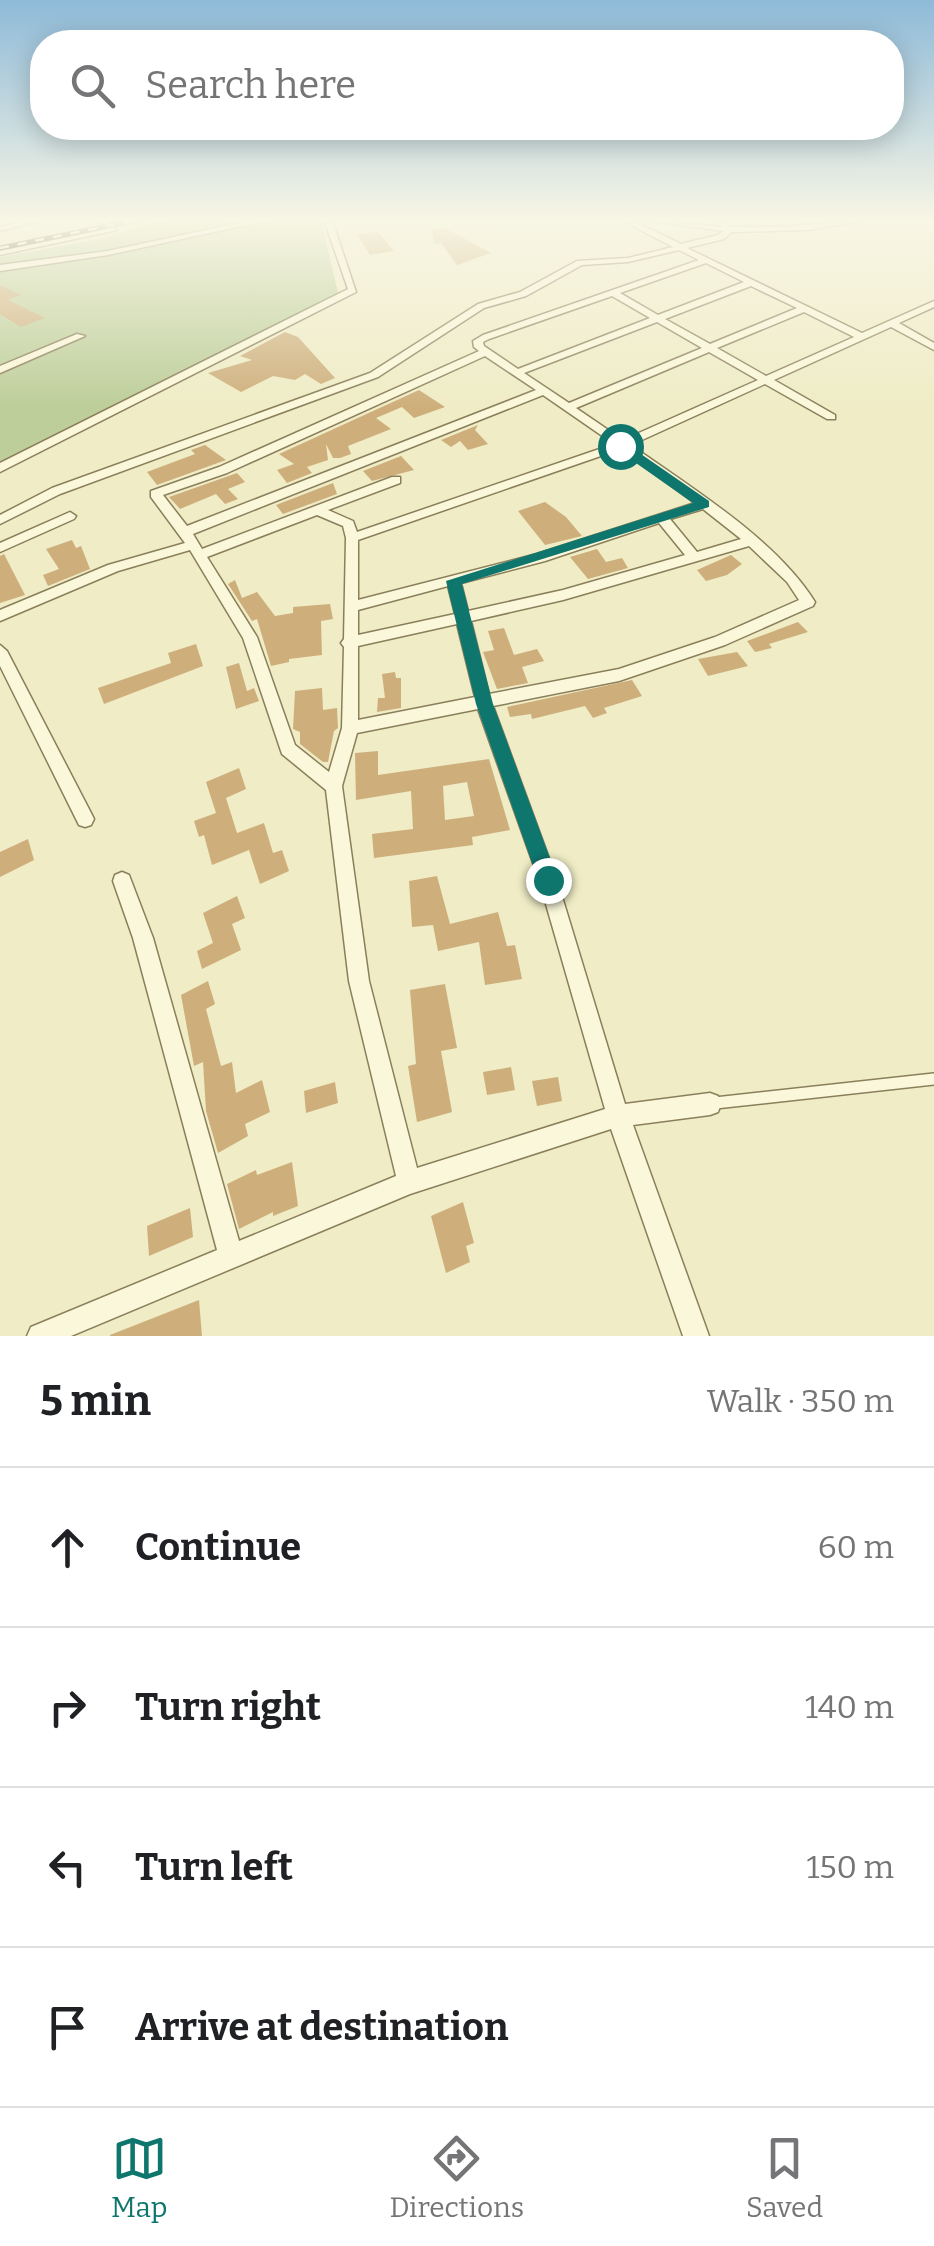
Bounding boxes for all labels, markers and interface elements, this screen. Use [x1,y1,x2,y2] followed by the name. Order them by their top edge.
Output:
[30,30,904,140] search box
[65,58,120,113] icon: search
[145,62,356,108] text: Search here
[598,424,644,470] route start
[526,858,572,904] route end
[40,1376,151,1426] text: 5 min
[707,1382,894,1420] text: Walk · 350 m
[40,1520,95,1575] icon: ahead
[135,1524,301,1570] text: Continue
[818,1528,894,1566] text: 60 m
[40,1680,95,1735] icon: right
[135,1684,321,1730] text: Turn right
[805,1688,894,1726] text: 140 m
[40,1840,95,1895] icon: left
[135,1844,293,1890] text: Turn left
[806,1848,894,1886] text: 150 m
[40,2000,95,2055] icon: arrive
[135,2004,508,2050] text: Arrive at destination
[111,2131,167,2224] tab: Map
[389,2131,524,2224] tab: Directions
[746,2131,823,2224] tab: Saved

